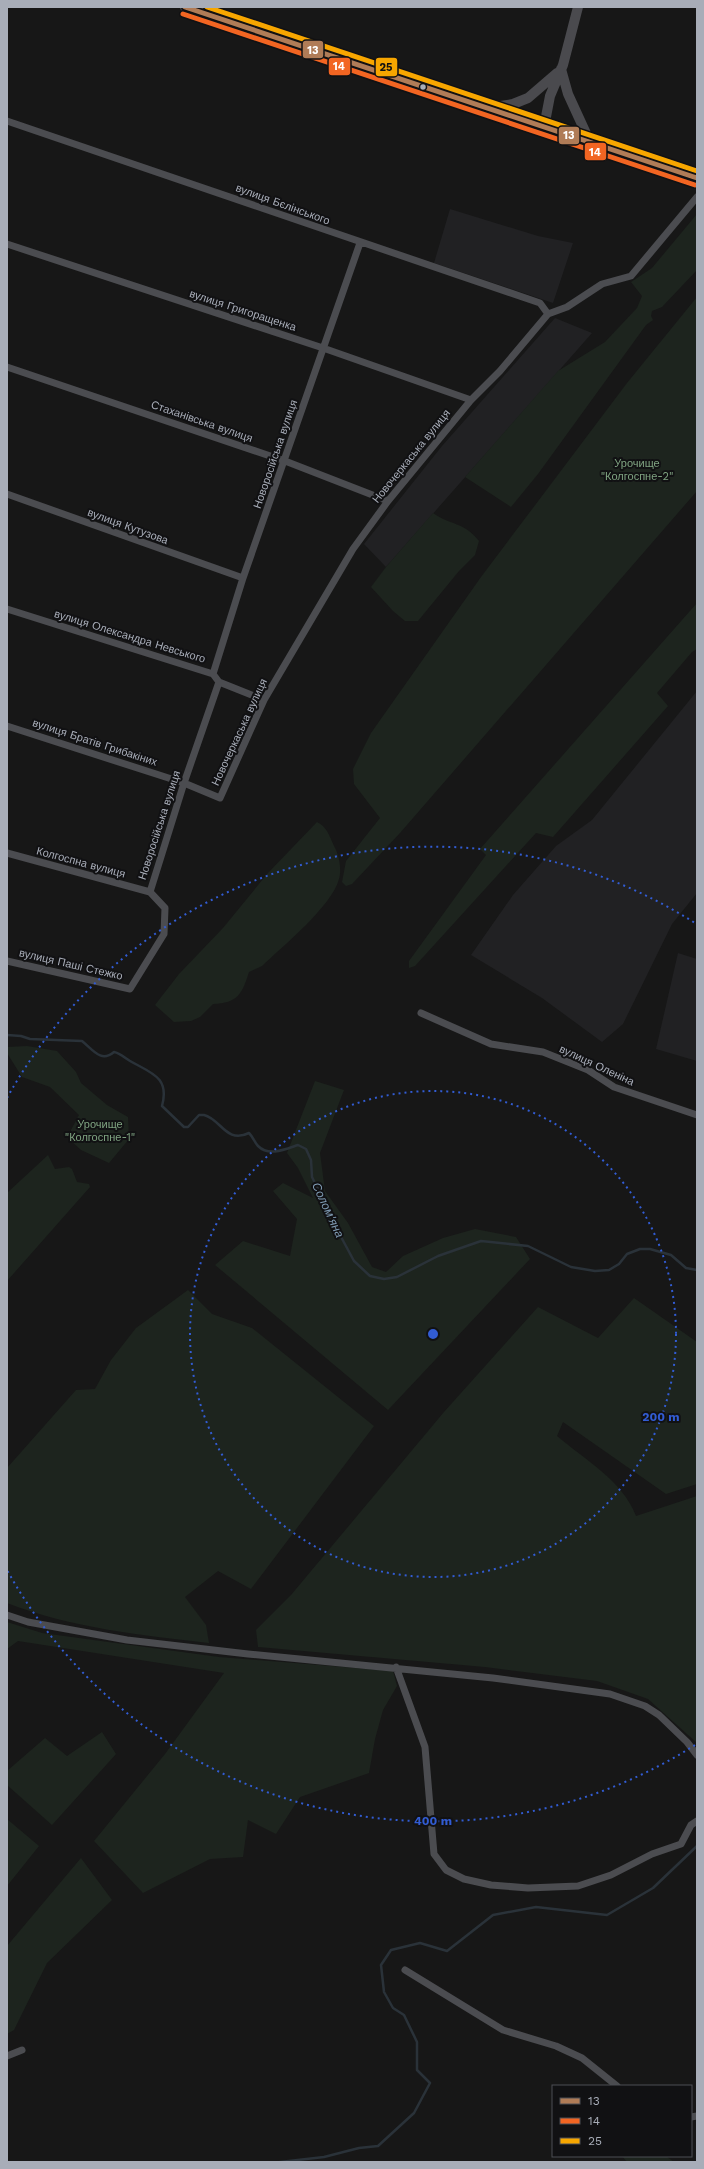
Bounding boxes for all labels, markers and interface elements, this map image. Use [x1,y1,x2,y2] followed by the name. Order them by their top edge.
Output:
[302,40,324,59] line badge: 13
[307,44,319,57] text: 13
[328,57,351,76] line badge: 14
[375,57,398,77] line badge: 25
[333,60,345,73] text: 14
[380,61,392,74] text: 25
[418,82,428,92] unlabelled marker
[558,126,580,145] line badge: 13
[563,129,575,142] text: 13
[584,142,607,161] line badge: 14
[589,146,601,159] text: 14
[234,181,332,228] street label: вулиця Бєлінського
[188,287,299,334] street label: вулиця Григоращенка
[149,398,254,445] street label: Стаханівська вулиця
[251,398,300,510] street label: Новоросійська вулиця
[370,407,453,506] street label: Новочеркаська вулиця
[601,457,673,483] park label: Урочище "Колгоспне-2"
[86,506,171,547] street label: вулиця Кутузова
[53,607,207,666] street label: вулиця Олександра Невського
[209,677,270,788] street label: Новочеркаська вулиця
[31,716,159,769] street label: вулиця Братів Грибакіних
[136,769,183,881] street label: Новоросійська вулиця
[35,844,127,881] street label: Колгоспна вулиця
[18,946,124,983] street label: вулиця Паші Стежко
[557,1042,637,1089] street label: вулиця Оленіна
[65,1118,135,1144] park label: Урочище "Колгоспне-1"
[309,1180,347,1240] water label: Солом'яна
[426,1327,440,1341] centre of rings
[642,1410,680,1424] text: 200 m
[414,1814,452,1828] text: 400 m
[552,2085,692,2157] legend
[588,2094,600,2108] text: 13
[588,2114,600,2128] text: 14
[588,2134,602,2148] text: 25

